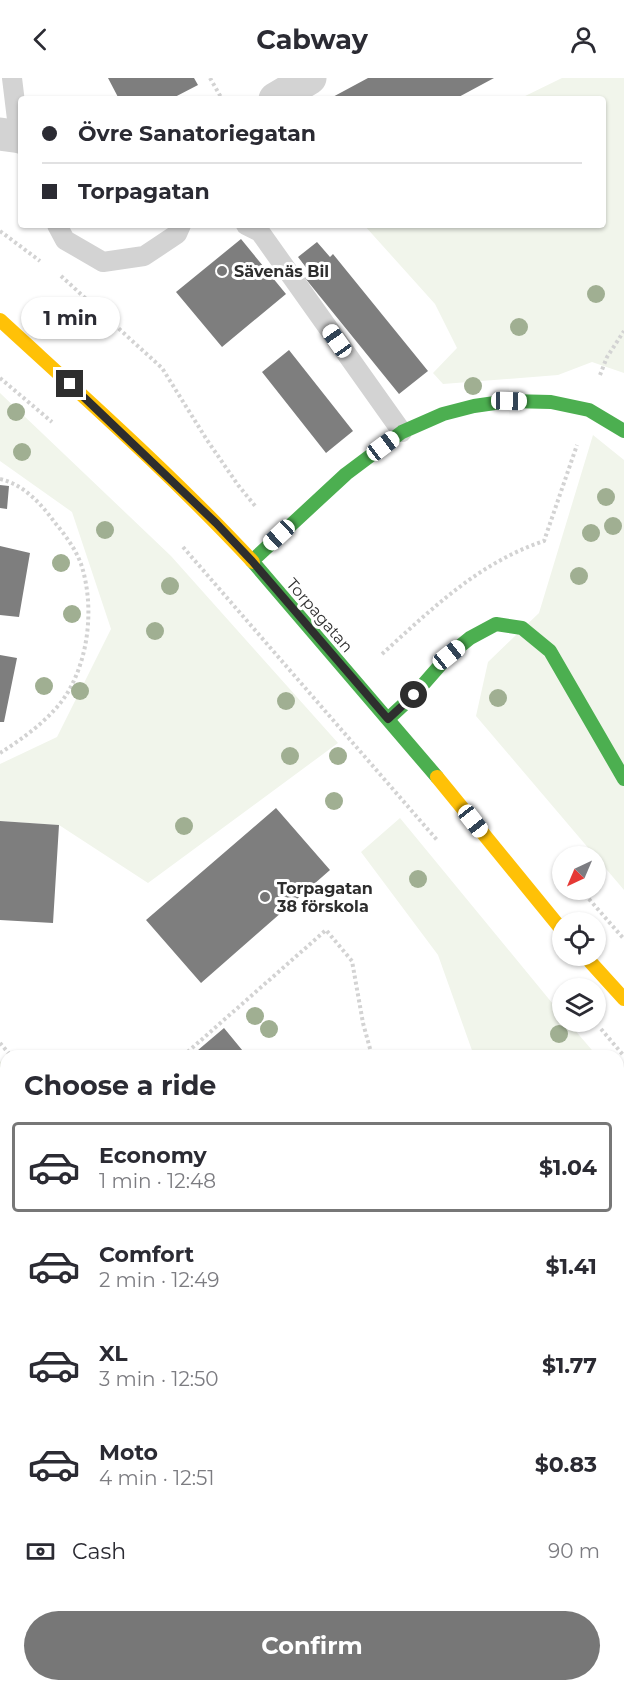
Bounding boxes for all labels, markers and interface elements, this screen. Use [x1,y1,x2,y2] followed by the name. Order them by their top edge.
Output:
[24,23,57,56] icon: back
[256,23,368,56] text: Cabway
[567,23,600,56] icon: person
[78,120,316,147] text: Övre Sanatoriegatan
[78,178,210,205] text: Torpagatan
[234,262,329,281] place label: Sävenäs Bil
[215,264,229,278] marker: Sävenäs Bil
[20,297,119,339] callout: 1 min
[43,306,98,330] text: 1 min
[319,321,355,361] car
[56,370,83,397] route end
[491,392,527,410] car
[363,428,403,464] car
[260,516,298,554] car
[282,574,357,656] street label: Torpagatan
[429,637,469,673] car
[400,681,427,708] route start
[455,801,491,841] car
[552,846,606,900] north arrow
[552,846,606,1032] map controls
[276,879,373,916] place label: Torpagatan 38 förskola
[258,890,272,904] marker: Torpagatan 38 förskola
[552,912,606,966] button: locate
[552,978,606,1032] button: layers
[24,1069,216,1102] text: Choose a ride
[27,1140,81,1194] icon: car
[99,1142,207,1169] text: Economy
[539,1154,597,1181] text: $1.04
[99,1169,216,1193] text: 1 min · 12:48
[27,1239,81,1293] icon: car
[99,1241,194,1268] text: Comfort
[546,1253,597,1280] text: $1.41
[99,1268,219,1292] text: 2 min · 12:49
[27,1338,81,1392] icon: car
[99,1340,128,1367] text: XL
[542,1352,597,1379] text: $1.77
[99,1367,219,1391] text: 3 min · 12:50
[27,1437,81,1491] icon: car
[99,1439,158,1466] text: Moto
[535,1451,597,1478] text: $0.83
[99,1466,214,1490] text: 4 min · 12:51
[24,1535,57,1568] icon: cash
[72,1538,126,1565] text: Cash
[548,1539,600,1563] text: 90 m
[24,1611,600,1680] button: Confirm

